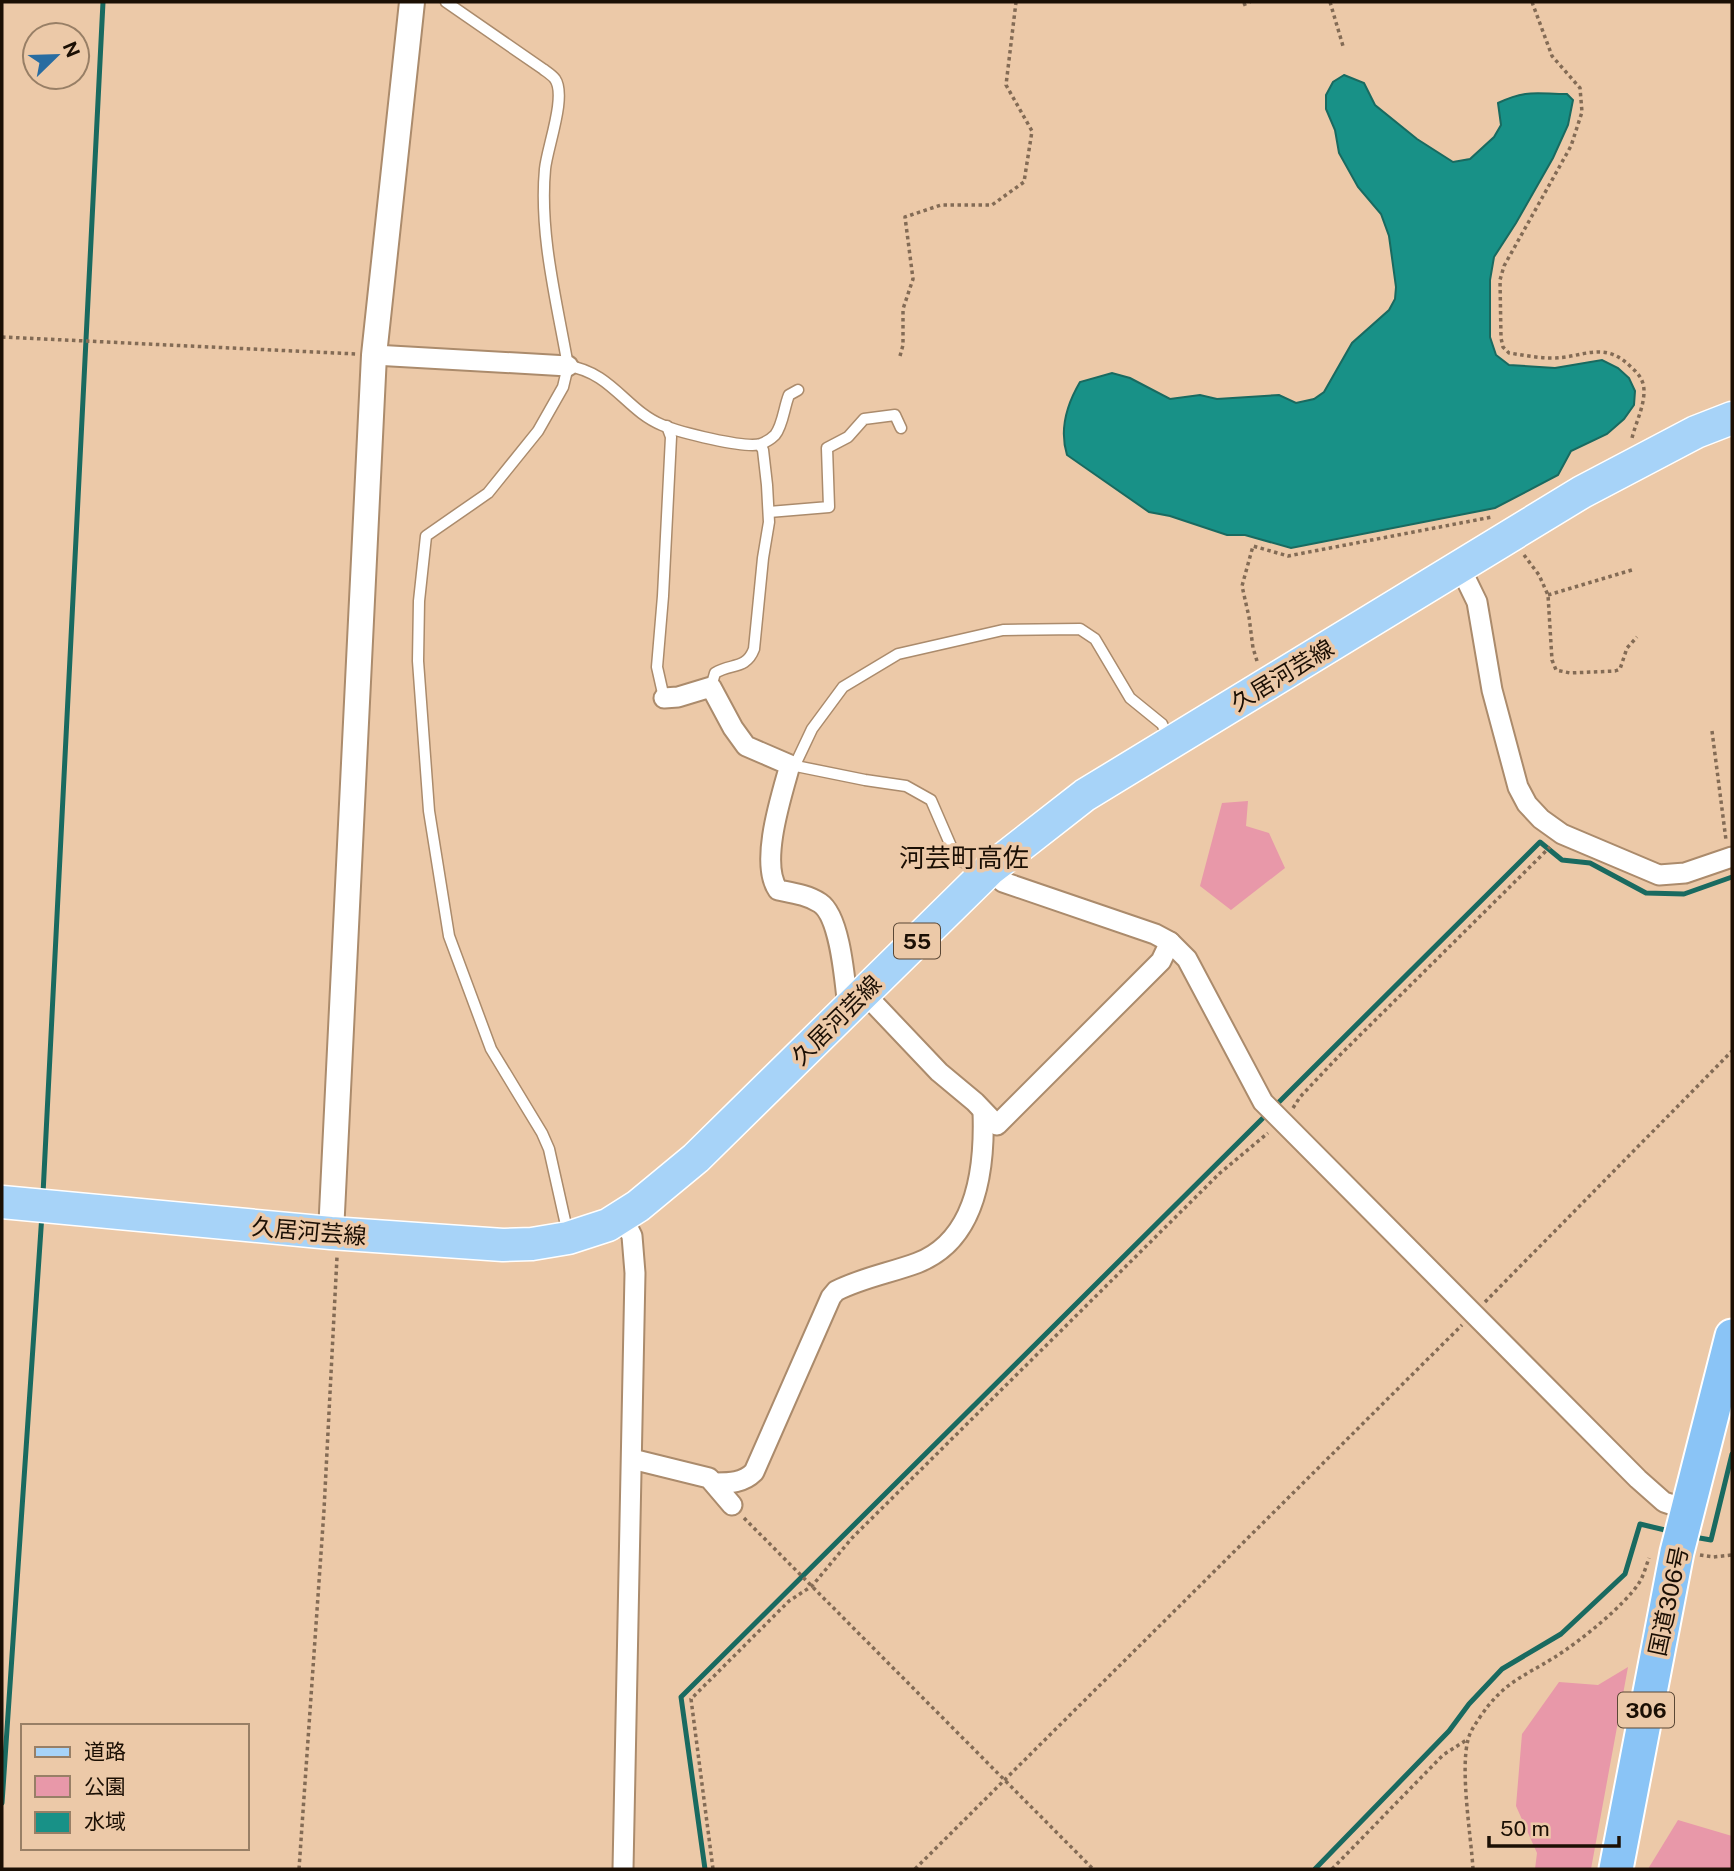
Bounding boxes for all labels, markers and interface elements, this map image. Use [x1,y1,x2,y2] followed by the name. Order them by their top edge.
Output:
[21,21,91,91] north arrow
[59,38,85,60] text: N
[1226,634,1338,716] street label: 久居河芸線
[899,842,1029,873] district label: 河芸町高佐
[894,923,940,958] road number: 55
[786,970,886,1070] street label: 久居河芸線
[251,1213,367,1249] street label: 久居河芸線
[1643,1544,1693,1658] street label: 国道306号
[1618,1692,1674,1728] road number: 306
[21,1724,248,1850] legend
[84,1739,126,1764] text: 道路
[84,1774,126,1799] text: 公園
[1489,1804,1618,1848] scale bar
[84,1809,126,1834] text: 水域
[1500,1816,1550,1841] text: 50 m

